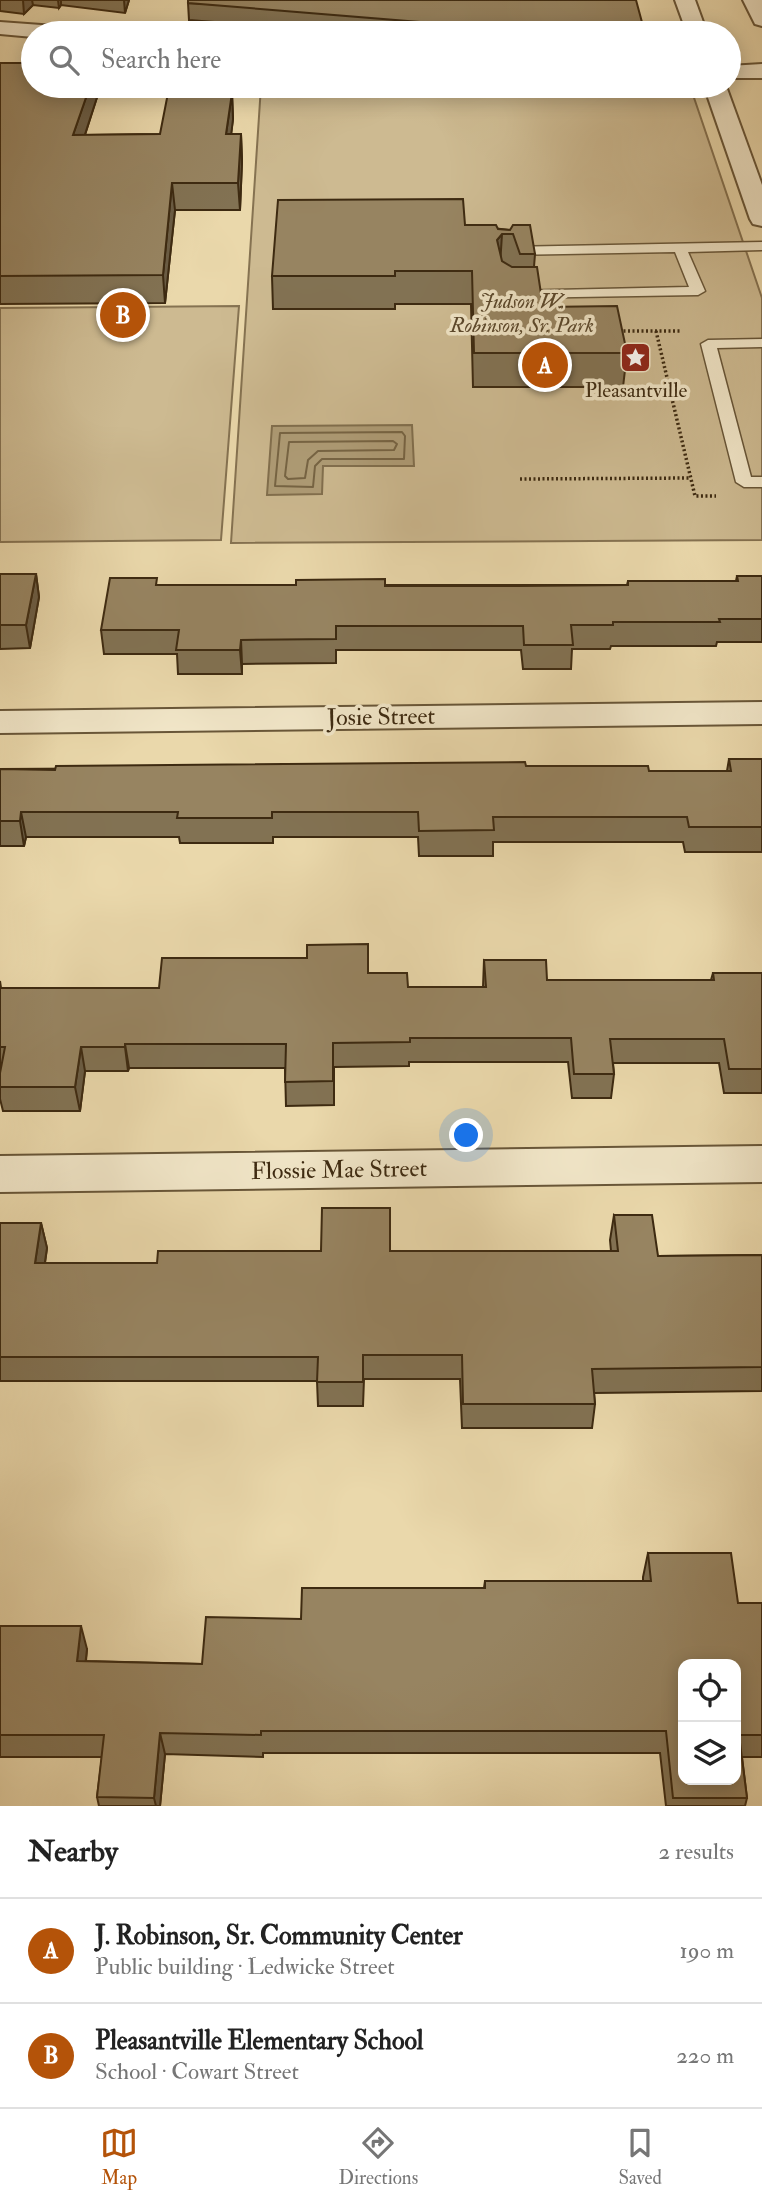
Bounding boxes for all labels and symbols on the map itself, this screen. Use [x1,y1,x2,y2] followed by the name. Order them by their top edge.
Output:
[449,288,594,339] park label: Judson W. Robinson, Sr. Park
[100,289,146,341] pin: B
[522,339,568,391] pin: A
[619,341,653,375] place icon: Pleasantville
[585,377,687,404] place label: Pleasantville
[326,701,436,733] street label: Josie Street
[449,1118,483,1152] your location
[251,1153,428,1187] street label: Flossie Mae Street

